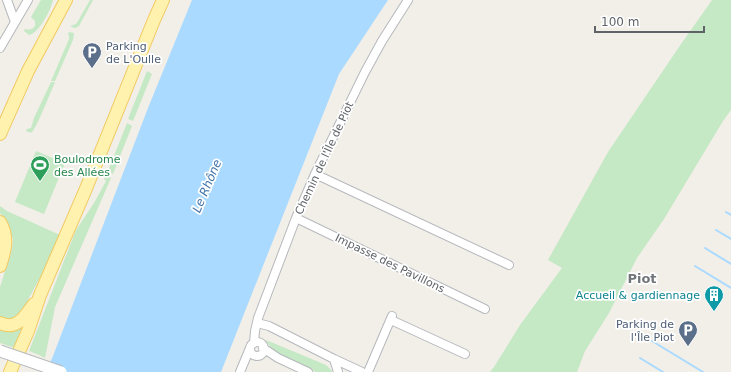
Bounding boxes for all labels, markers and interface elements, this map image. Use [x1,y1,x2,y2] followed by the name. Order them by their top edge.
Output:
[595,8,704,34] scale bar
[601,15,639,29] text: 100 m
[106,40,161,66] place label: Parking de L'Oulle
[81,41,103,69] parking icon: Parking de L'Oulle
[293,99,357,217] street label: Chemin de l'Île de Piot
[54,153,121,179] place label: Boulodrome des Allées
[29,154,51,182] sports icon: Boulodrome des Allées
[190,157,224,215] water label: Le Rhône
[333,231,447,296] street label: Impasse des Pavillons
[627,271,657,286] district label: Piot
[703,284,725,312] building icon: Accueil & gardiennage
[576,289,700,302] place label: Accueil & gardiennage
[616,318,675,344] place label: Parking de l'Île Piot
[677,319,699,347] parking icon: Parking de l'Île Piot

